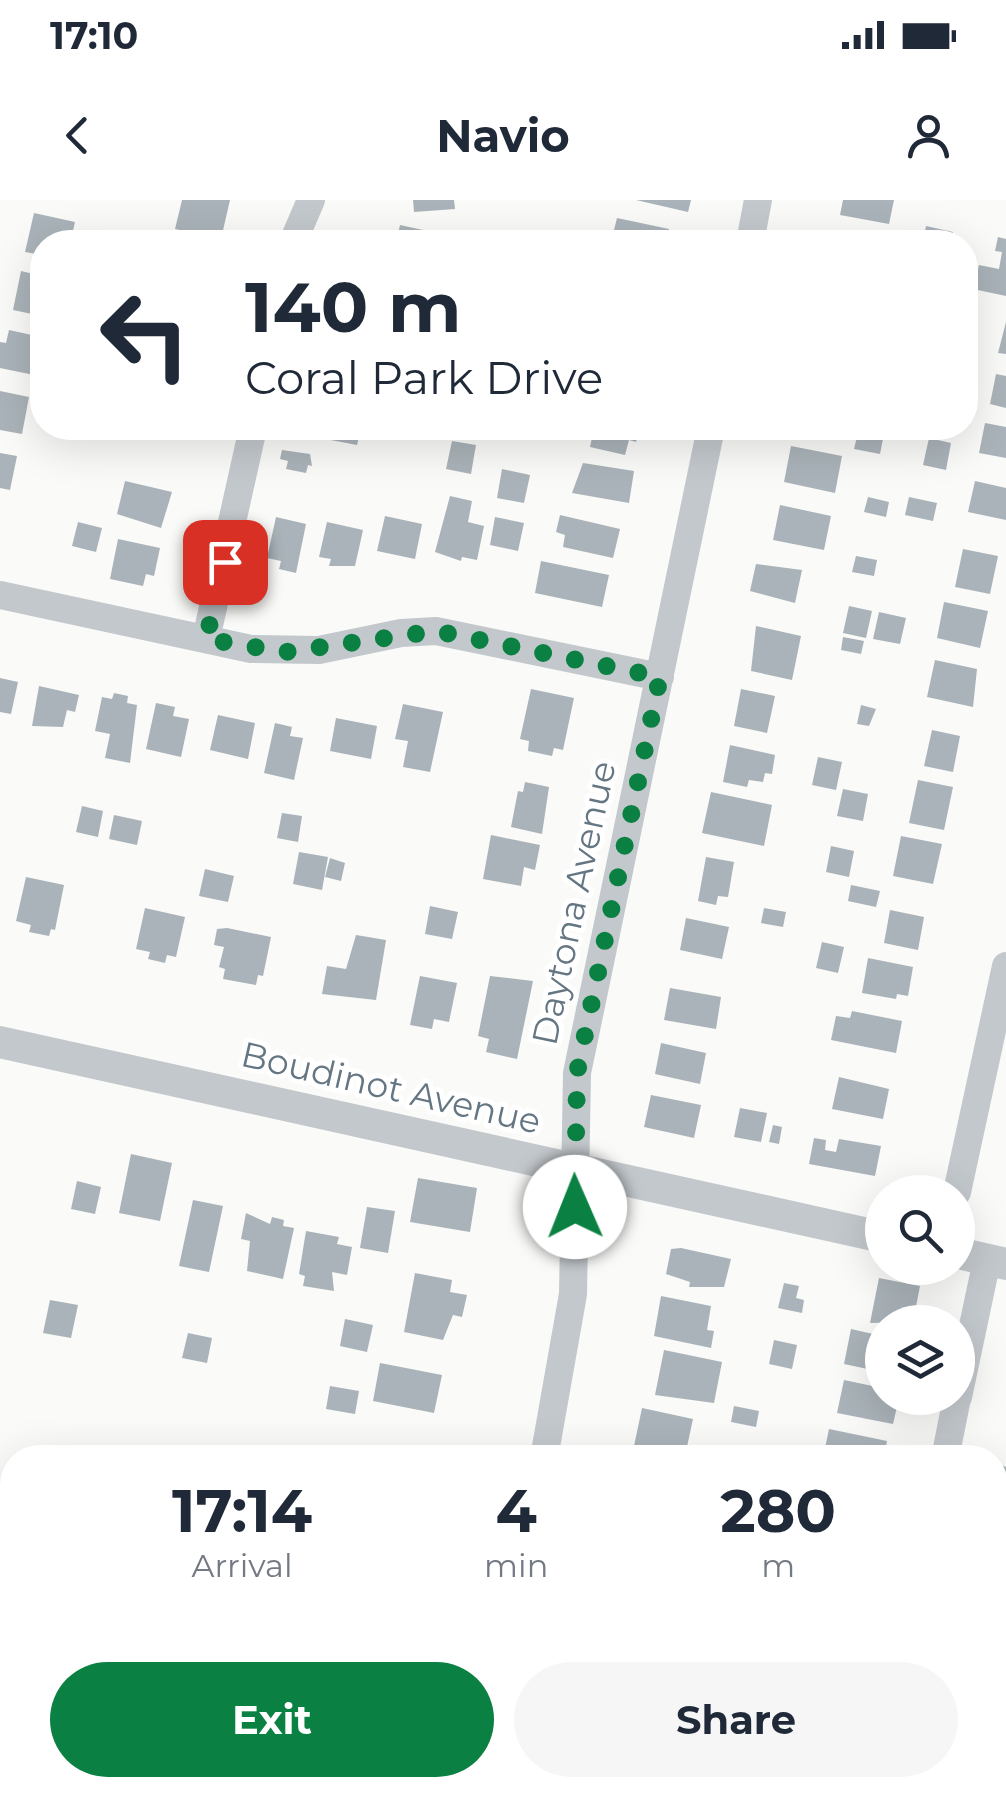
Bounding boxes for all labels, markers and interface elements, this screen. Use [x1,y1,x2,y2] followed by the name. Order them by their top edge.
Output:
[50,12,138,59] text: 17:10
[50,108,105,163] icon: back
[436,108,570,163] text: Navio
[901,108,956,163] icon: person
[245,264,461,350] text: 140 m
[80,270,210,400] icon: left
[245,350,603,405] text: Coral Park Drive
[183,520,268,605] pin
[198,535,253,590] icon: arrive
[522,757,625,1049] street label: Daytona Avenue
[237,1032,545,1143] street label: Boudinot Avenue
[523,1155,627,1259] position arrow
[865,1175,975,1415] map controls
[865,1175,975,1285] button: search
[865,1305,975,1415] button: layers
[172,1474,312,1547] text: 17:14
[496,1474,537,1547] text: 4
[720,1474,836,1547] text: 280
[192,1546,293,1585] text: Arrival
[484,1546,548,1585] text: min
[761,1546,795,1585] text: m
[50,1662,494,1777] button: Exit
[514,1662,958,1777] button: Share

